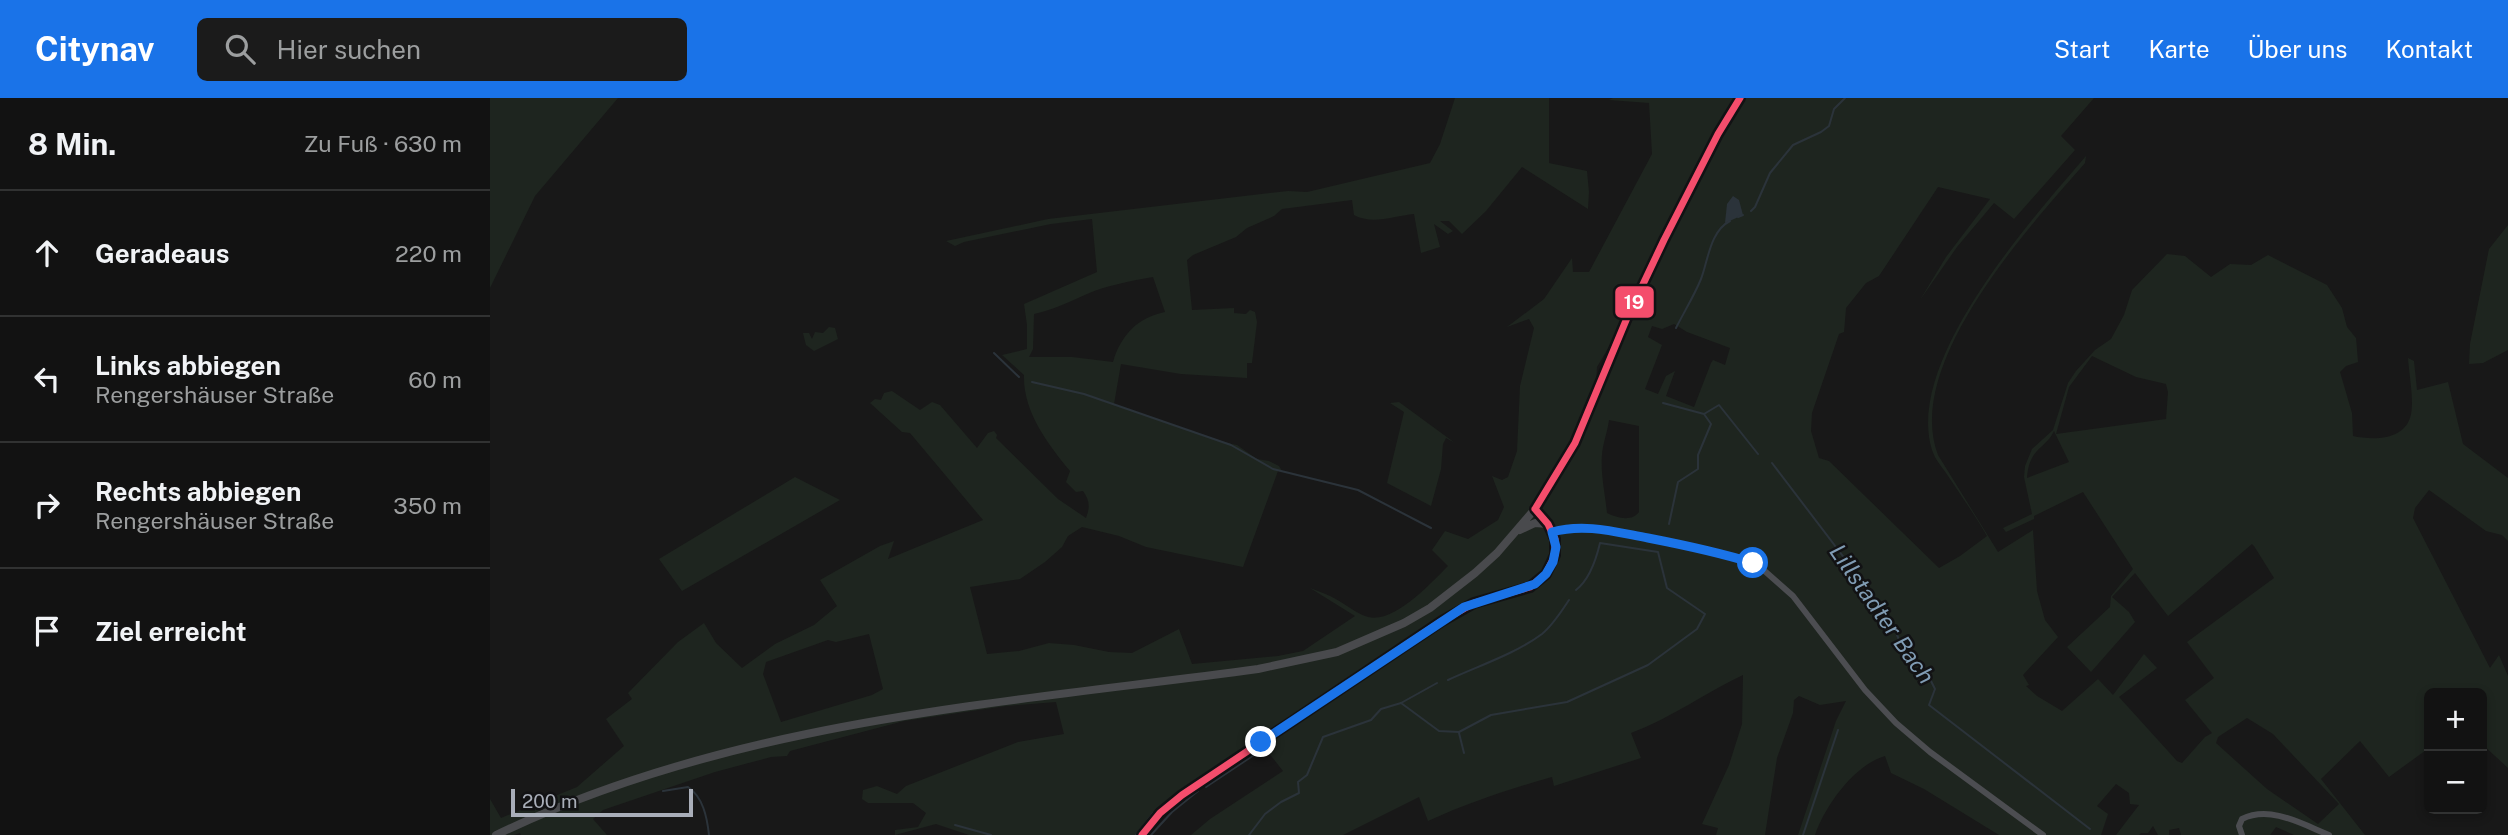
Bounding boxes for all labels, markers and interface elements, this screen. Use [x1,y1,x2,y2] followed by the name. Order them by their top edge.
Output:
[197,18,687,81] search box
[35,30,155,68] text: Citynav
[221,30,259,68] icon: search
[277,34,421,65] text: Hier suchen
[2054,35,2110,63] text: Start
[2148,35,2210,63] text: Karte
[2248,35,2347,63] text: Über uns
[2385,35,2473,63] text: Kontakt
[28,126,116,162] text: 8 Min.
[304,130,462,157] text: Zu Fuß · 630 m
[28,234,66,272] icon: ahead
[95,238,230,269] text: Geradeaus
[395,240,462,267] text: 220 m
[1614,285,1655,319] line badge: 19
[1624,291,1644,313] text: 19
[95,350,281,381] text: Links abbiegen
[28,360,66,398] icon: left
[408,366,462,393] text: 60 m
[95,381,334,408] text: Rengershäuser Straße
[95,476,301,507] text: Rechts abbiegen
[28,486,66,524] icon: right
[393,492,462,519] text: 350 m
[95,507,334,534] text: Rengershäuser Straße
[1824,539,1940,688] water label: Lillstadter Bach
[1737,547,1768,578] route start
[28,612,66,650] icon: arrive
[95,616,247,647] text: Ziel erreicht
[2424,688,2487,814] map controls
[2424,688,2487,751] button: +
[1245,726,1276,757] route end
[2424,751,2487,814] button: −
[511,786,693,818] scale bar
[522,790,578,812] text: 200 m

